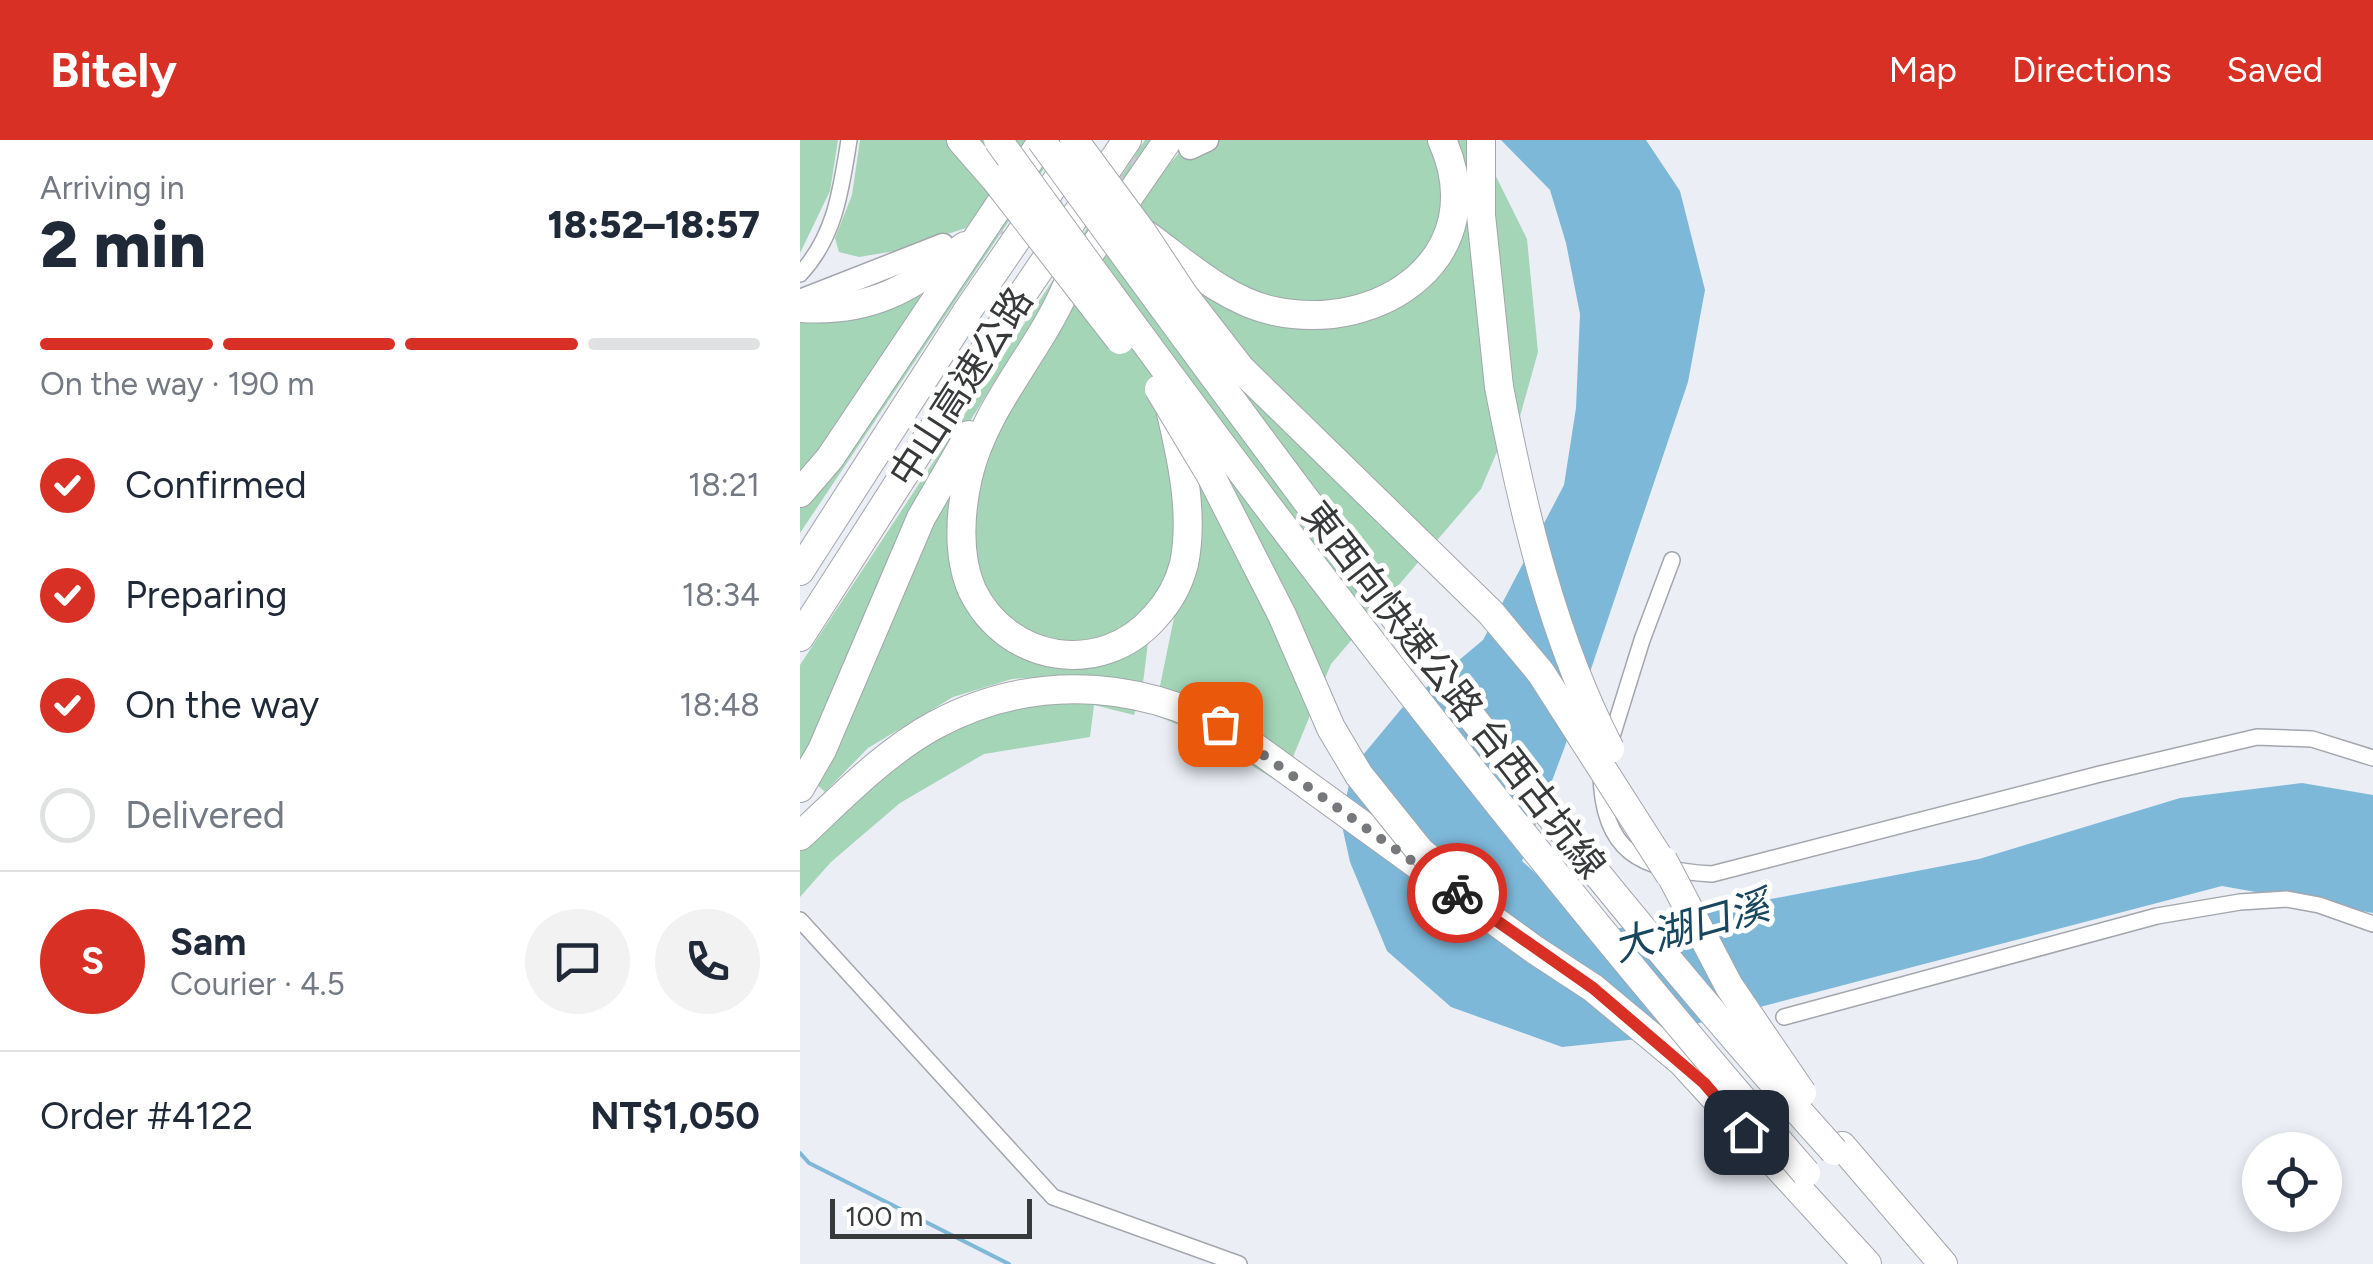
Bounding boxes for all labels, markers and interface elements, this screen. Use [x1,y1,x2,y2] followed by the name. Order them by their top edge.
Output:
[50,41,177,99] text: Bitely
[1889,49,1957,91] text: Map
[2012,49,2172,91] text: Directions
[2227,49,2323,91] text: Saved
[40,169,185,207] text: Arriving in
[548,202,760,248] text: 18:52–18:57
[40,205,206,283] text: 2 min
[880,279,1042,495] street label: 中山高速公路
[40,365,314,403] text: On the way · 190 m
[40,458,95,513] icon: check
[125,462,307,508] text: Confirmed
[688,466,760,504] text: 18:21
[1293,492,1615,888] street label: 東西向快速公路 台西古坑線
[40,568,95,623] icon: check
[125,572,287,618] text: Preparing
[682,576,760,614] text: 18:34
[40,678,95,733] icon: check
[125,682,319,728] text: On the way
[1178,682,1263,767] pin
[680,686,760,724] text: 18:48
[1193,697,1248,752] icon: bag
[125,792,285,838] text: Delivered
[1407,843,1507,943] courier
[1430,866,1485,921] icon: bike
[1607,880,1779,971] water label: 大湖口溪
[525,909,630,1014] button: chat
[655,909,760,1014] button: phone
[170,919,246,965] text: Sam
[81,938,104,984] text: S
[170,965,345,1003] text: Courier · 4.5
[1704,1090,1789,1175] pin
[40,1093,253,1139] text: Order #4122
[590,1093,760,1139] text: NT$1,050
[1719,1105,1774,1160] icon: home
[2242,1132,2342,1232] map controls
[2242,1132,2342,1232] button: locate
[830,1194,1032,1238] scale bar
[845,1199,923,1233] text: 100 m

